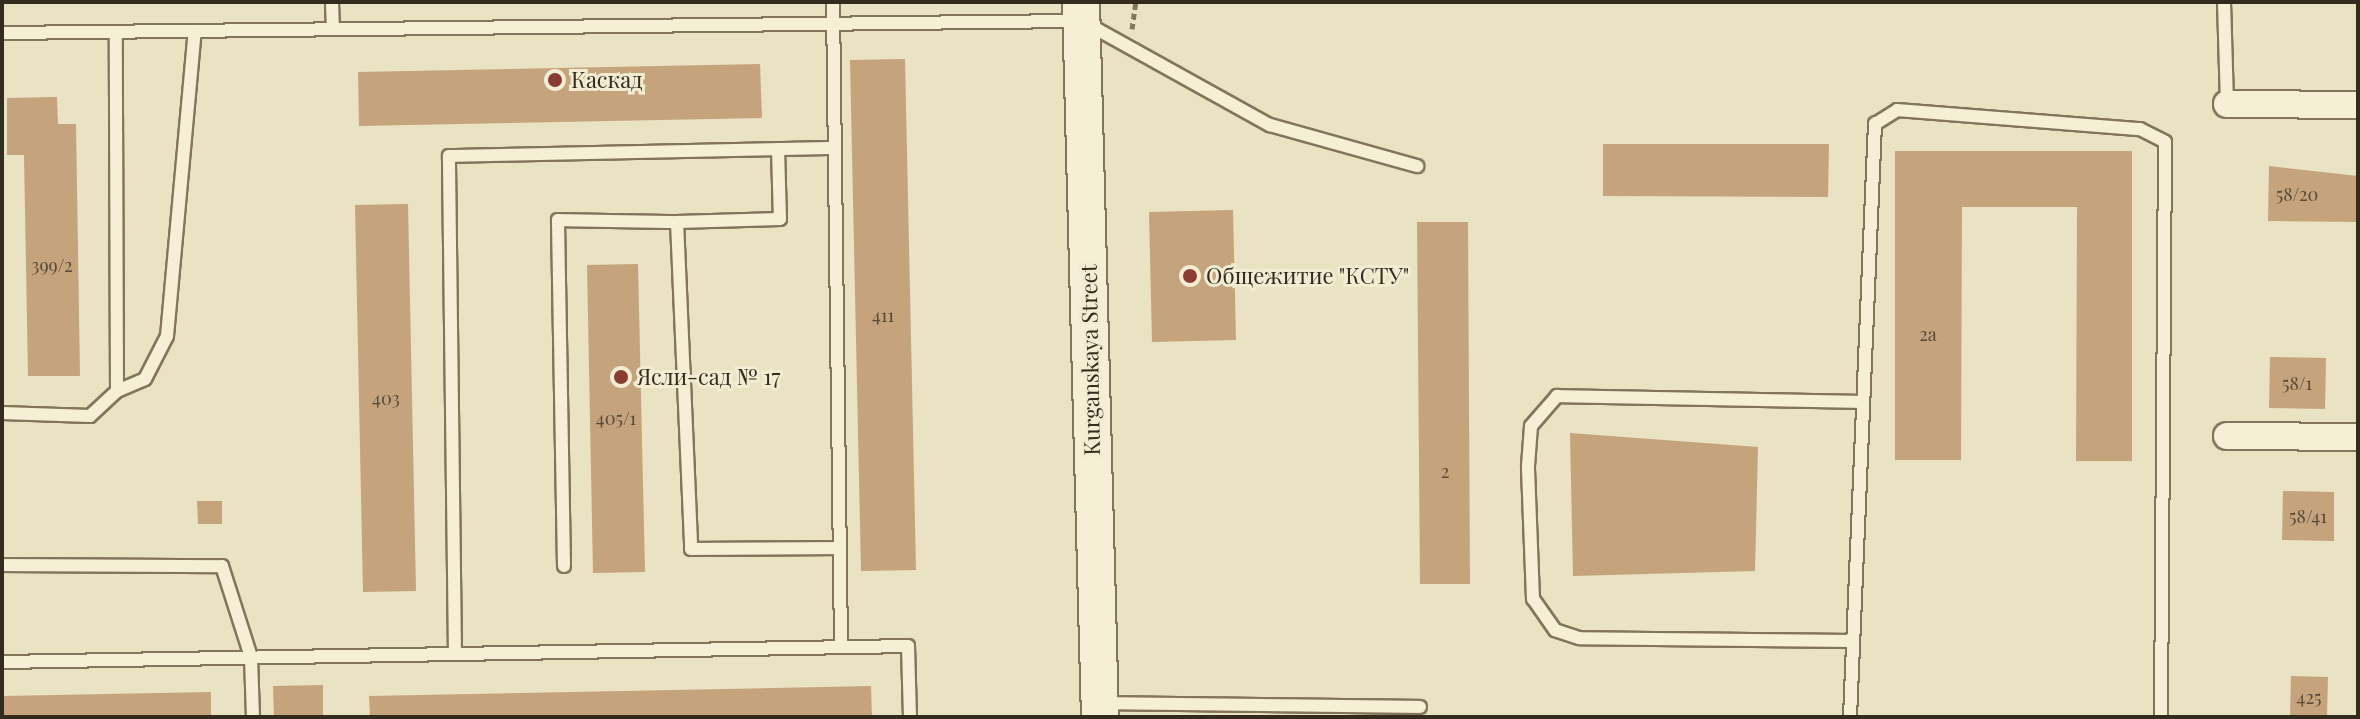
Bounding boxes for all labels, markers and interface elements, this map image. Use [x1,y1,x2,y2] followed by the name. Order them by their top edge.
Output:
[571,67,643,93] place label: Каскад
[546,71,564,89] marker: Каскад
[2276,183,2318,205] house number: 58/20
[31,254,73,276] house number: 399/2
[1206,263,1410,289] place label: Общежитие "КСТУ"
[1075,264,1105,456] street label: Kurganskaya Street
[1181,267,1199,285] marker: Общежитие "КСТУ"
[872,304,894,326] house number: 411
[1919,323,1937,345] house number: 2а
[637,364,780,390] place label: Ясли-сад № 17
[612,368,630,386] marker: Ясли-сад № 17
[2282,372,2312,394] house number: 58/1
[372,387,400,409] house number: 403
[596,407,636,429] house number: 405/1
[1441,460,1449,482] house number: 2
[2289,505,2327,527] house number: 58/41
[2297,686,2321,708] house number: 425

